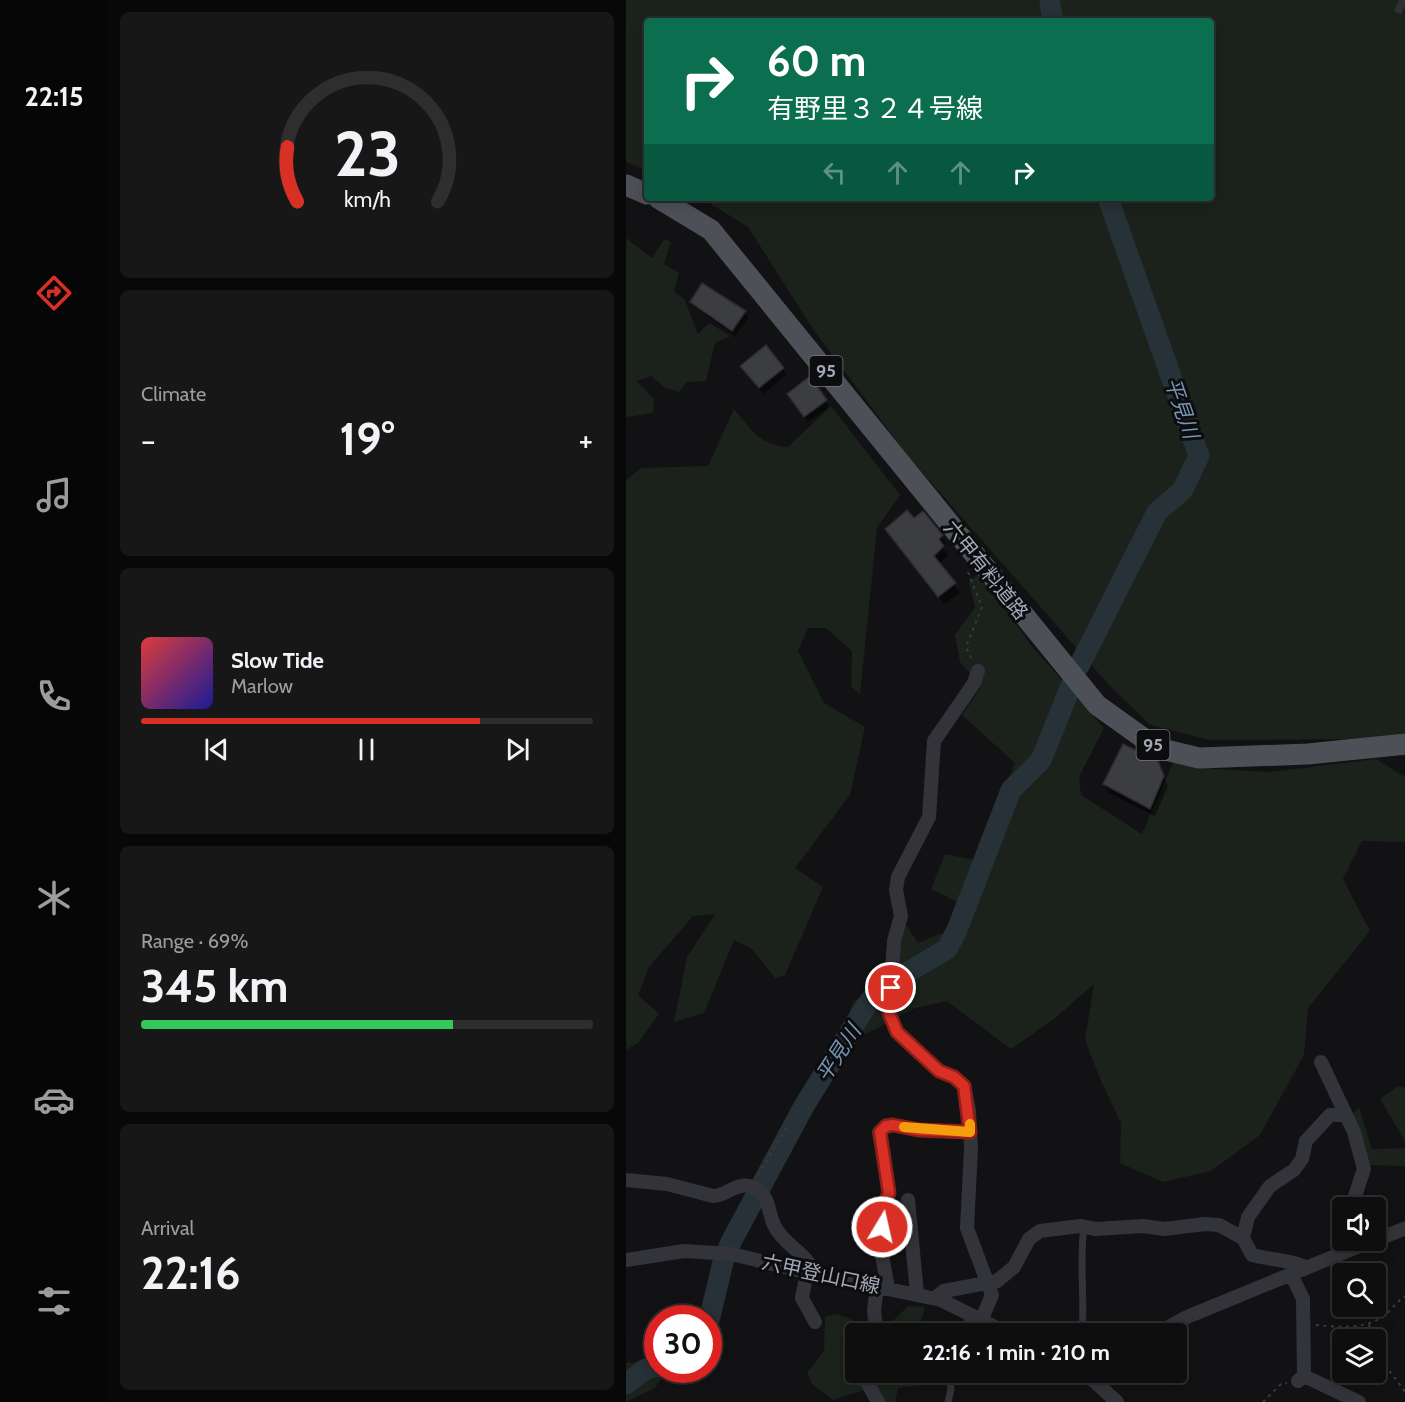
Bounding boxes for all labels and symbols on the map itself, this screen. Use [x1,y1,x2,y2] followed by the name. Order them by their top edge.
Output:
[810,356,842,386] road number: 95
[1160,374,1205,444] water label: 平見川
[939,516,1033,624] street label: 六甲有料道路
[1136,730,1170,760] road number: 95
[865,962,916,1013] pin
[810,1018,867,1086] water label: 平見川
[850,1195,914,1259] position arrow
[760,1250,882,1298] street label: 六甲登山口線
[644,1305,722,1383] speed limit sign: 30

